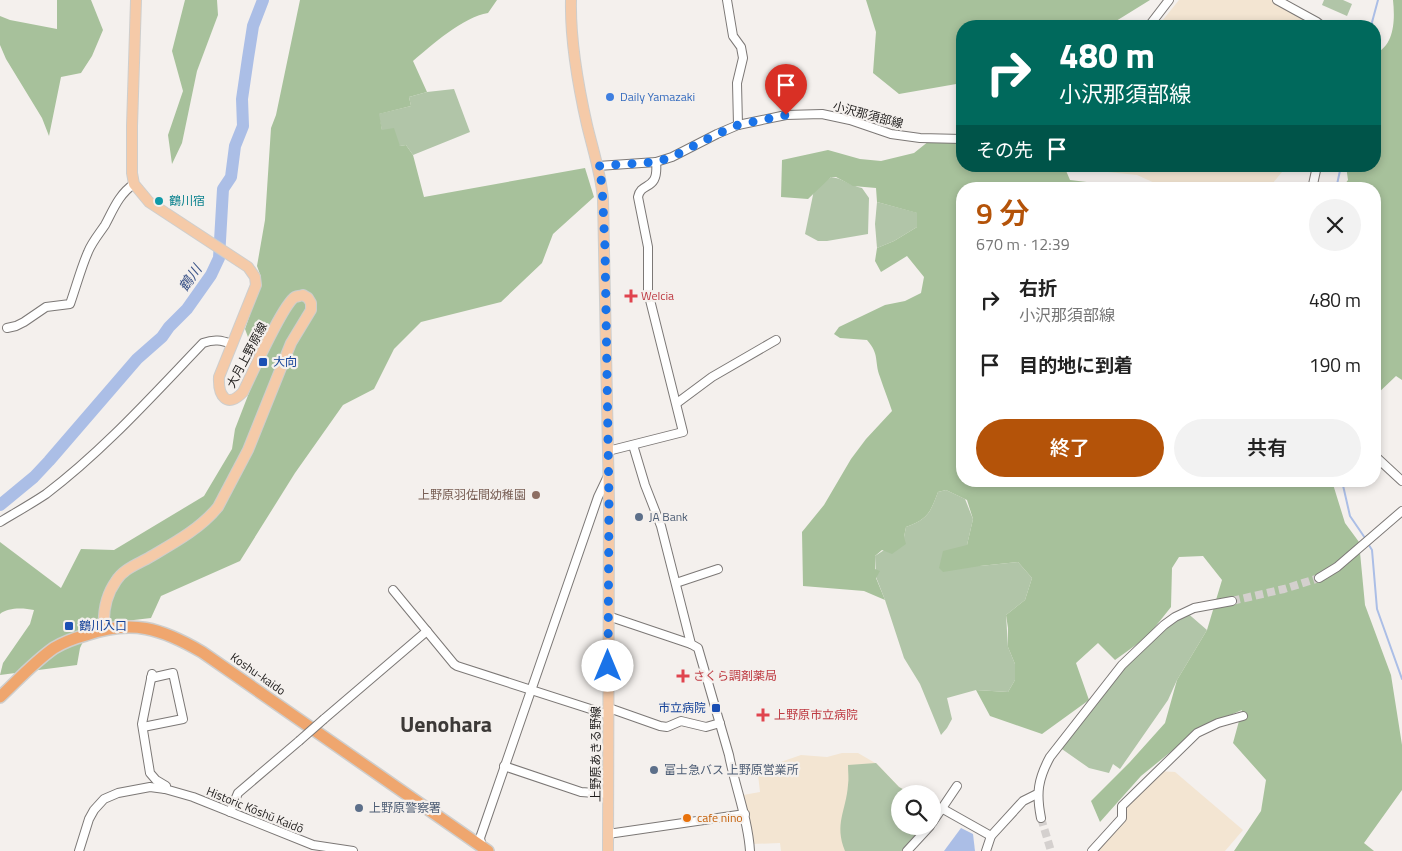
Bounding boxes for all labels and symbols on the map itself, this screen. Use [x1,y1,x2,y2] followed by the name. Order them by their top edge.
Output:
[765,64,807,115] pin
[620,87,695,106] place label: Daily Yamazaki
[604,91,616,103] marker: Daily Yamazaki
[831,96,905,133] street label: 小沢那須部線
[169,191,205,210] place label: 鶴川宿
[153,195,165,207] marker: 鶴川宿
[173,259,207,295] water label: 鶴川
[641,286,674,305] place label: Welcia
[625,290,637,302] marker: Welcia
[221,319,272,391] street label: 大月上野原線
[273,352,297,371] place label: 大向
[257,356,269,368] marker: 大向
[418,485,526,504] place label: 上野原羽佐間幼稚園
[530,489,542,501] marker: 上野原羽佐間幼稚園
[649,507,688,526] place label: JA Bank
[633,511,645,523] marker: JA Bank
[79,616,127,635] place label: 鶴川入口
[63,620,75,632] marker: 鶴川入口
[581,639,633,691] position arrow
[227,648,290,700] street label: Koshu-kaido
[693,666,777,685] place label: さくら調剤薬局
[677,670,689,682] marker: さくら調剤薬局
[658,698,706,717] place label: 市立病院
[710,702,722,714] marker: 市立病院
[774,705,858,724] place label: 上野原市立病院
[586,706,605,802] street label: 上野原あきる野線
[400,707,492,741] district label: Uenohara
[756,708,770,722] marker: 上野原市立病院
[664,760,799,779] place label: 富士急バス 上野原営業所
[648,764,660,776] marker: 富士急バス 上野原営業所
[204,781,307,838] street label: Historic Kōshū Kaidō
[369,798,441,817] place label: 上野原警察署
[353,802,365,814] marker: 上野原警察署
[697,808,743,827] place label: cafe nino
[681,812,693,824] marker: cafe nino

